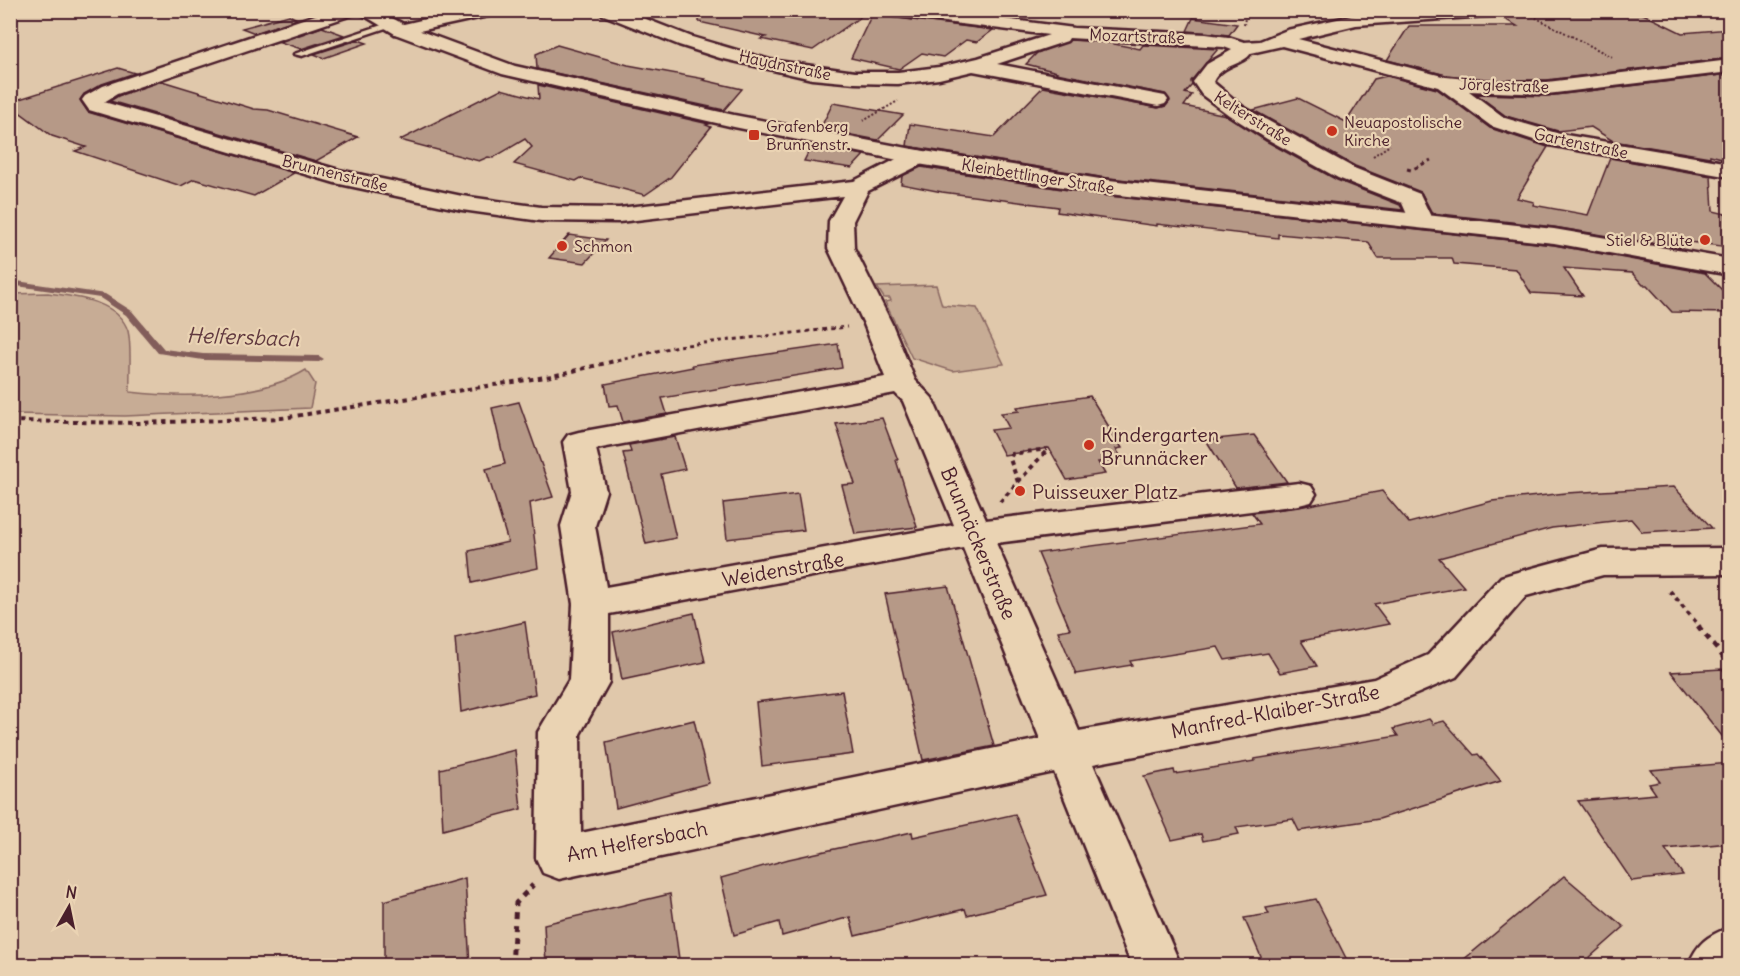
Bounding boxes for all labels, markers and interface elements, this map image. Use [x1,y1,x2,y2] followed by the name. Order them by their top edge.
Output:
[1089,24,1185,48] street label: Mozartstraße
[737,45,833,85] street label: Haydnstraße
[1459,73,1549,97] street label: Jörglestraße
[1211,86,1295,150] street label: Kelterstraße
[1344,112,1462,150] place label: Neuapostolische Kirche
[766,116,850,154] place label: Grafenberg Brunnenstr.
[1532,123,1630,163] street label: Gartenstraße
[1325,124,1339,138] marker: Neuapostolische Kirche
[747,128,761,142] marker: Grafenberg Brunnenstr.
[280,150,390,196] street label: Brunnenstraße
[960,154,1116,198] street label: Kleinbettlinger Straße
[1606,230,1693,250] place label: Stiel & Blüte
[1698,233,1712,247] marker: Stiel & Blüte
[574,236,633,256] place label: Schmon
[555,239,569,253] marker: Schmon
[186,322,301,352] water label: Helfersbach
[1101,422,1219,470] place label: Kindergarten Brunnäcker
[1082,438,1096,452] marker: Kindergarten Brunnäcker
[936,463,1022,623] street label: Brunnäckerstraße
[1032,479,1178,504] place label: Puisseuxer Platz
[1013,484,1027,498] marker: Puisseuxer Platz
[720,546,846,592] street label: Weidenstraße
[1169,679,1381,743] street label: Manfred-Klaiber-Straße
[565,815,709,867] street label: Am Helfersbach
[39,877,99,937] north arrow
[64,881,78,903] text: N

